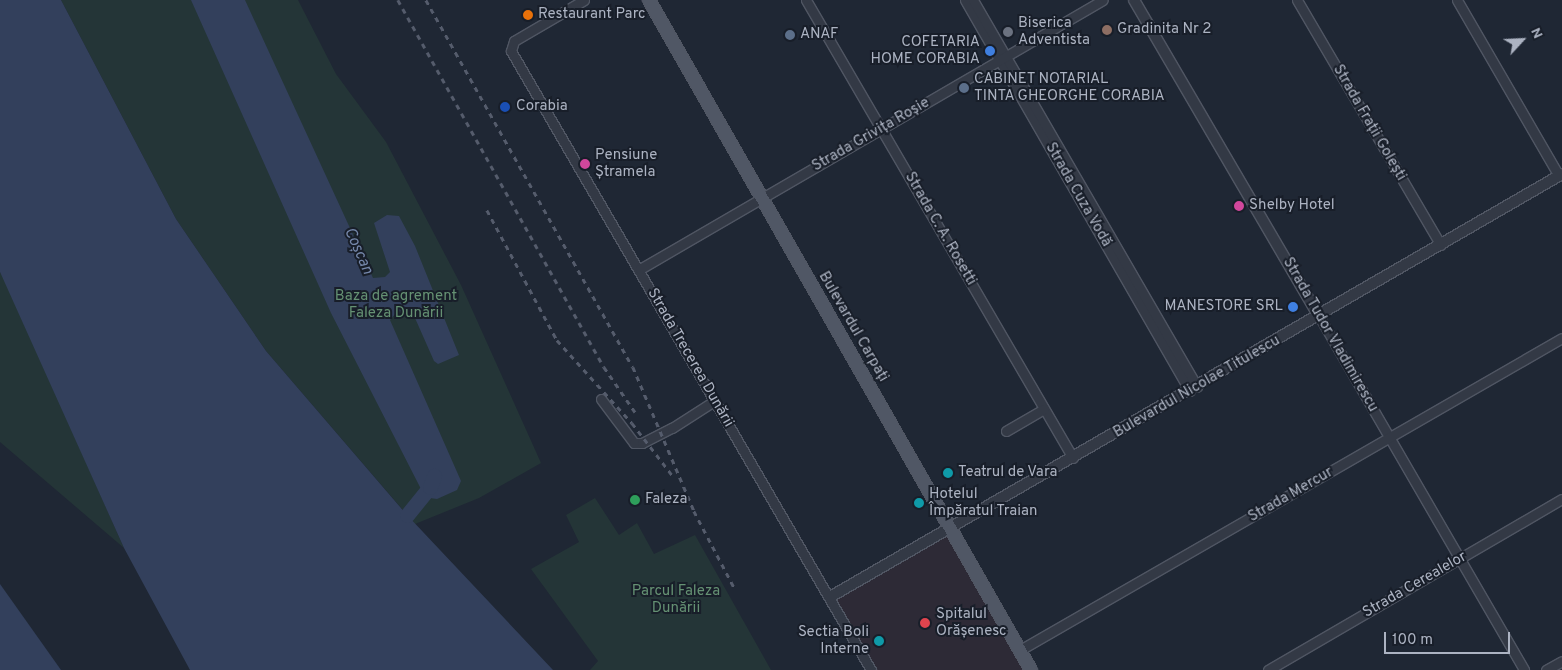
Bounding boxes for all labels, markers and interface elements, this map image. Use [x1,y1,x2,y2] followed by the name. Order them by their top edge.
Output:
[538,6,646,24] place label: Restaurant Parc
[522,9,534,21] marker: Restaurant Parc
[1018,14,1090,49] place label: Biserica Adventista
[1497,15,1547,65] north arrow
[1117,21,1212,39] place label: Gradinita Nr 2
[1101,24,1113,36] marker: Gradinita Nr 2
[1526,25,1546,42] text: N
[800,26,839,44] place label: ANAF
[1002,26,1014,38] marker: Biserica Adventista
[784,29,796,41] marker: ANAF
[870,33,980,68] place label: COFETARIA HOME CORABIA
[984,45,996,57] marker: COFETARIA HOME CORABIA
[1328,62,1410,184] street label: Strada Frații Golești
[974,70,1165,105] place label: CABINET NOTARIAL TINTA GHEORGHE CORABIA
[958,82,970,94] marker: CABINET NOTARIAL TINTA GHEORGHE CORABIA
[809,94,933,176] street label: Strada Grivița Roșie
[516,98,568,116] place label: Corabia
[498,100,512,114] marker: Corabia
[1041,139,1115,251] street label: Strada Cuza Vodă
[595,146,657,181] place label: Pensiune Ștramela
[579,158,591,170] marker: Pensiune Ștramela
[900,169,980,289] street label: Strada C. A. Rosetti
[1249,197,1335,215] place label: Shelby Hotel
[1233,200,1245,212] marker: Shelby Hotel
[339,224,377,278] water label: Coșcan
[1278,254,1382,416] street label: Strada Tudor Vladimirescu
[814,269,892,385] street label: Bulevardul Carpați
[643,285,737,431] street label: Strada Trecerea Dunării
[335,287,457,322] park label: Baza de agrement Faleza Dunării
[1164,298,1283,316] place label: MANESTORE SRL
[1287,301,1299,313] marker: MANESTORE SRL
[1110,332,1284,442] street label: Bulevardul Nicolae Titulescu
[1245,463,1337,527] street label: Strada Mercur
[958,464,1058,482] place label: Teatrul de Vara
[942,467,954,479] marker: Teatrul de Vara
[929,485,1038,520] place label: Hotelul Împăratul Traian
[645,491,687,509] place label: Faleza
[629,494,641,506] marker: Faleza
[913,497,925,509] marker: Hotelul Împăratul Traian
[1360,548,1470,622] street label: Strada Cerealelor
[632,582,720,617] park label: Parcul Faleza Dunării
[936,605,1007,640] place label: Spitalul Orășenesc
[918,616,932,630] marker: Spitalul Orășenesc
[1387,622,1513,654] scale bar
[798,623,869,658] place label: Sectia Boli Interne
[1392,631,1433,650] text: 100 m
[873,635,885,647] marker: Sectia Boli Interne

